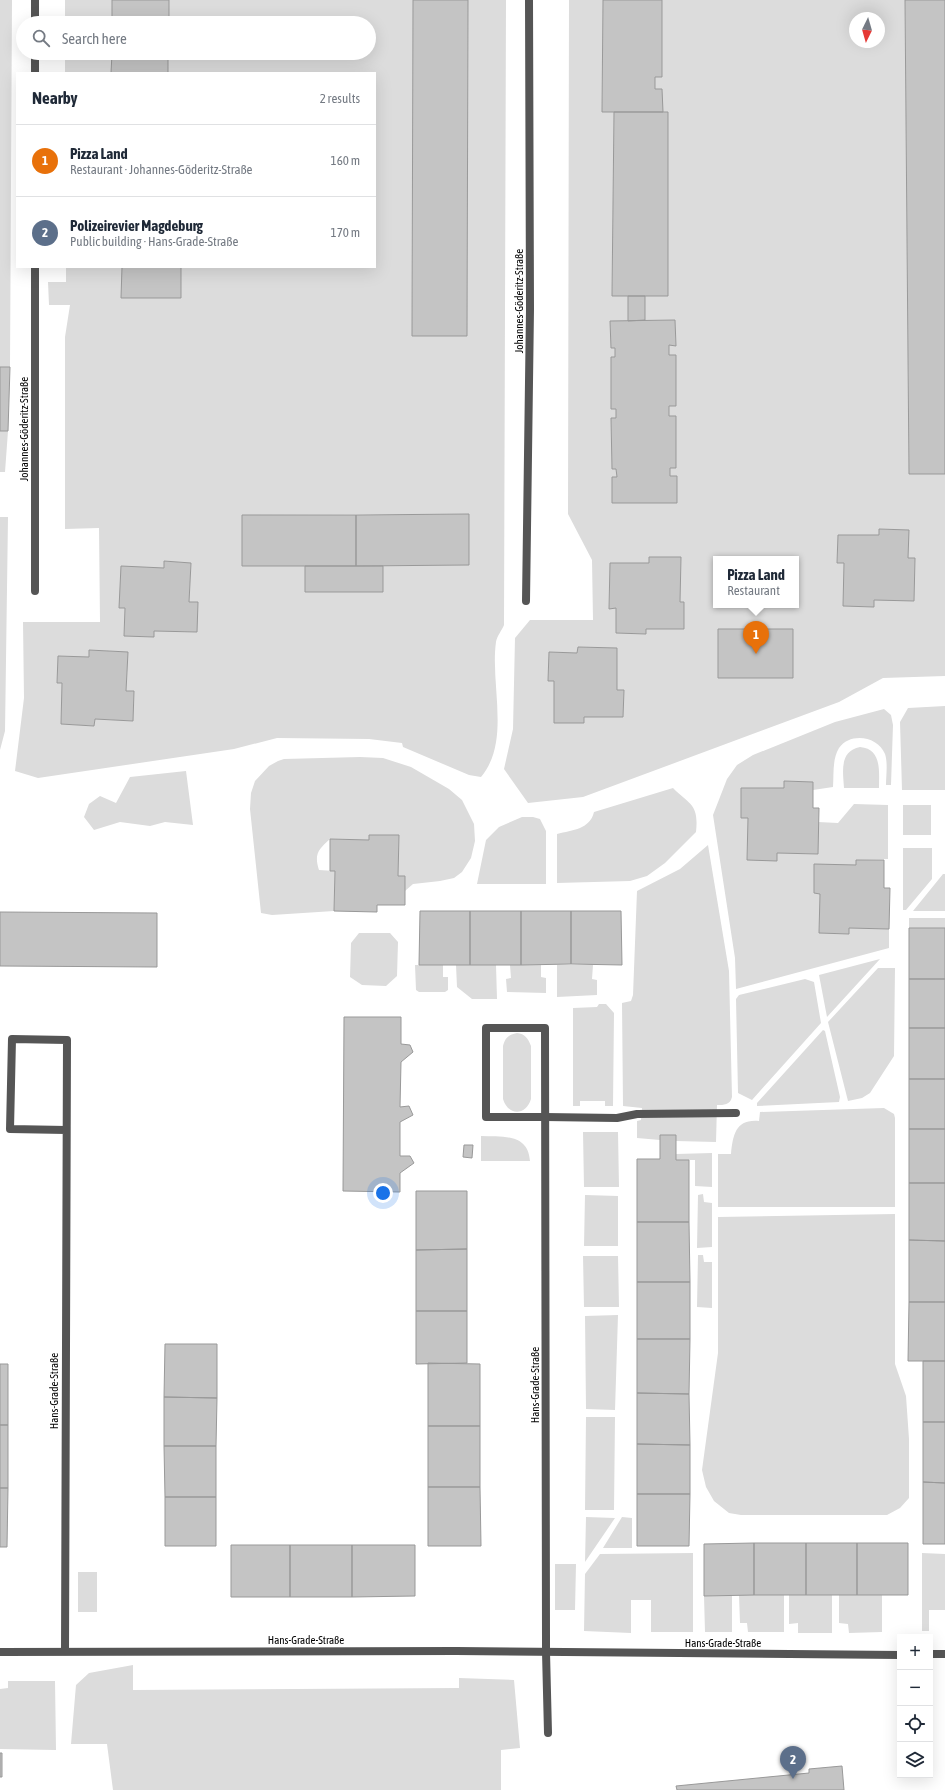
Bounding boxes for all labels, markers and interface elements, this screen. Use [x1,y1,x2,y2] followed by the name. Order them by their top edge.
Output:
[849,12,885,48] north arrow
[16,16,376,60] search box
[30,27,52,49] icon: search
[62,30,127,47] text: Search here
[32,88,78,108] text: Nearby
[320,91,360,106] text: 2 results
[70,145,128,162] text: Pizza Land
[42,153,48,168] text: 1
[331,153,360,168] text: 160 m
[70,162,252,177] text: Restaurant · Johannes-Göderitz-Straße
[70,217,203,234] text: Polizeirevier Magdeburg
[42,225,48,240] text: 2
[331,225,360,240] text: 170 m
[70,234,238,249] text: Public building · Hans-Grade-Straße
[513,249,525,353] street label: Johannes-Göderitz-Straße
[18,377,30,481] street label: Johannes-Göderitz-Straße
[713,556,799,608] popup
[727,566,785,583] text: Pizza Land
[727,583,780,598] text: Restaurant
[743,621,769,654] pin: 1
[373,1183,393,1203] your location
[529,1347,541,1423] street label: Hans-Grade-Straße
[48,1353,60,1429] street label: Hans-Grade-Straße
[268,1634,344,1646] street label: Hans-Grade-Straße
[897,1634,933,1778] map controls
[897,1634,933,1670] button: +
[685,1637,761,1649] street label: Hans-Grade-Straße
[897,1670,933,1706] button: −
[897,1706,933,1742] button: locate
[897,1742,933,1778] button: layers
[780,1746,806,1779] pin: 2

